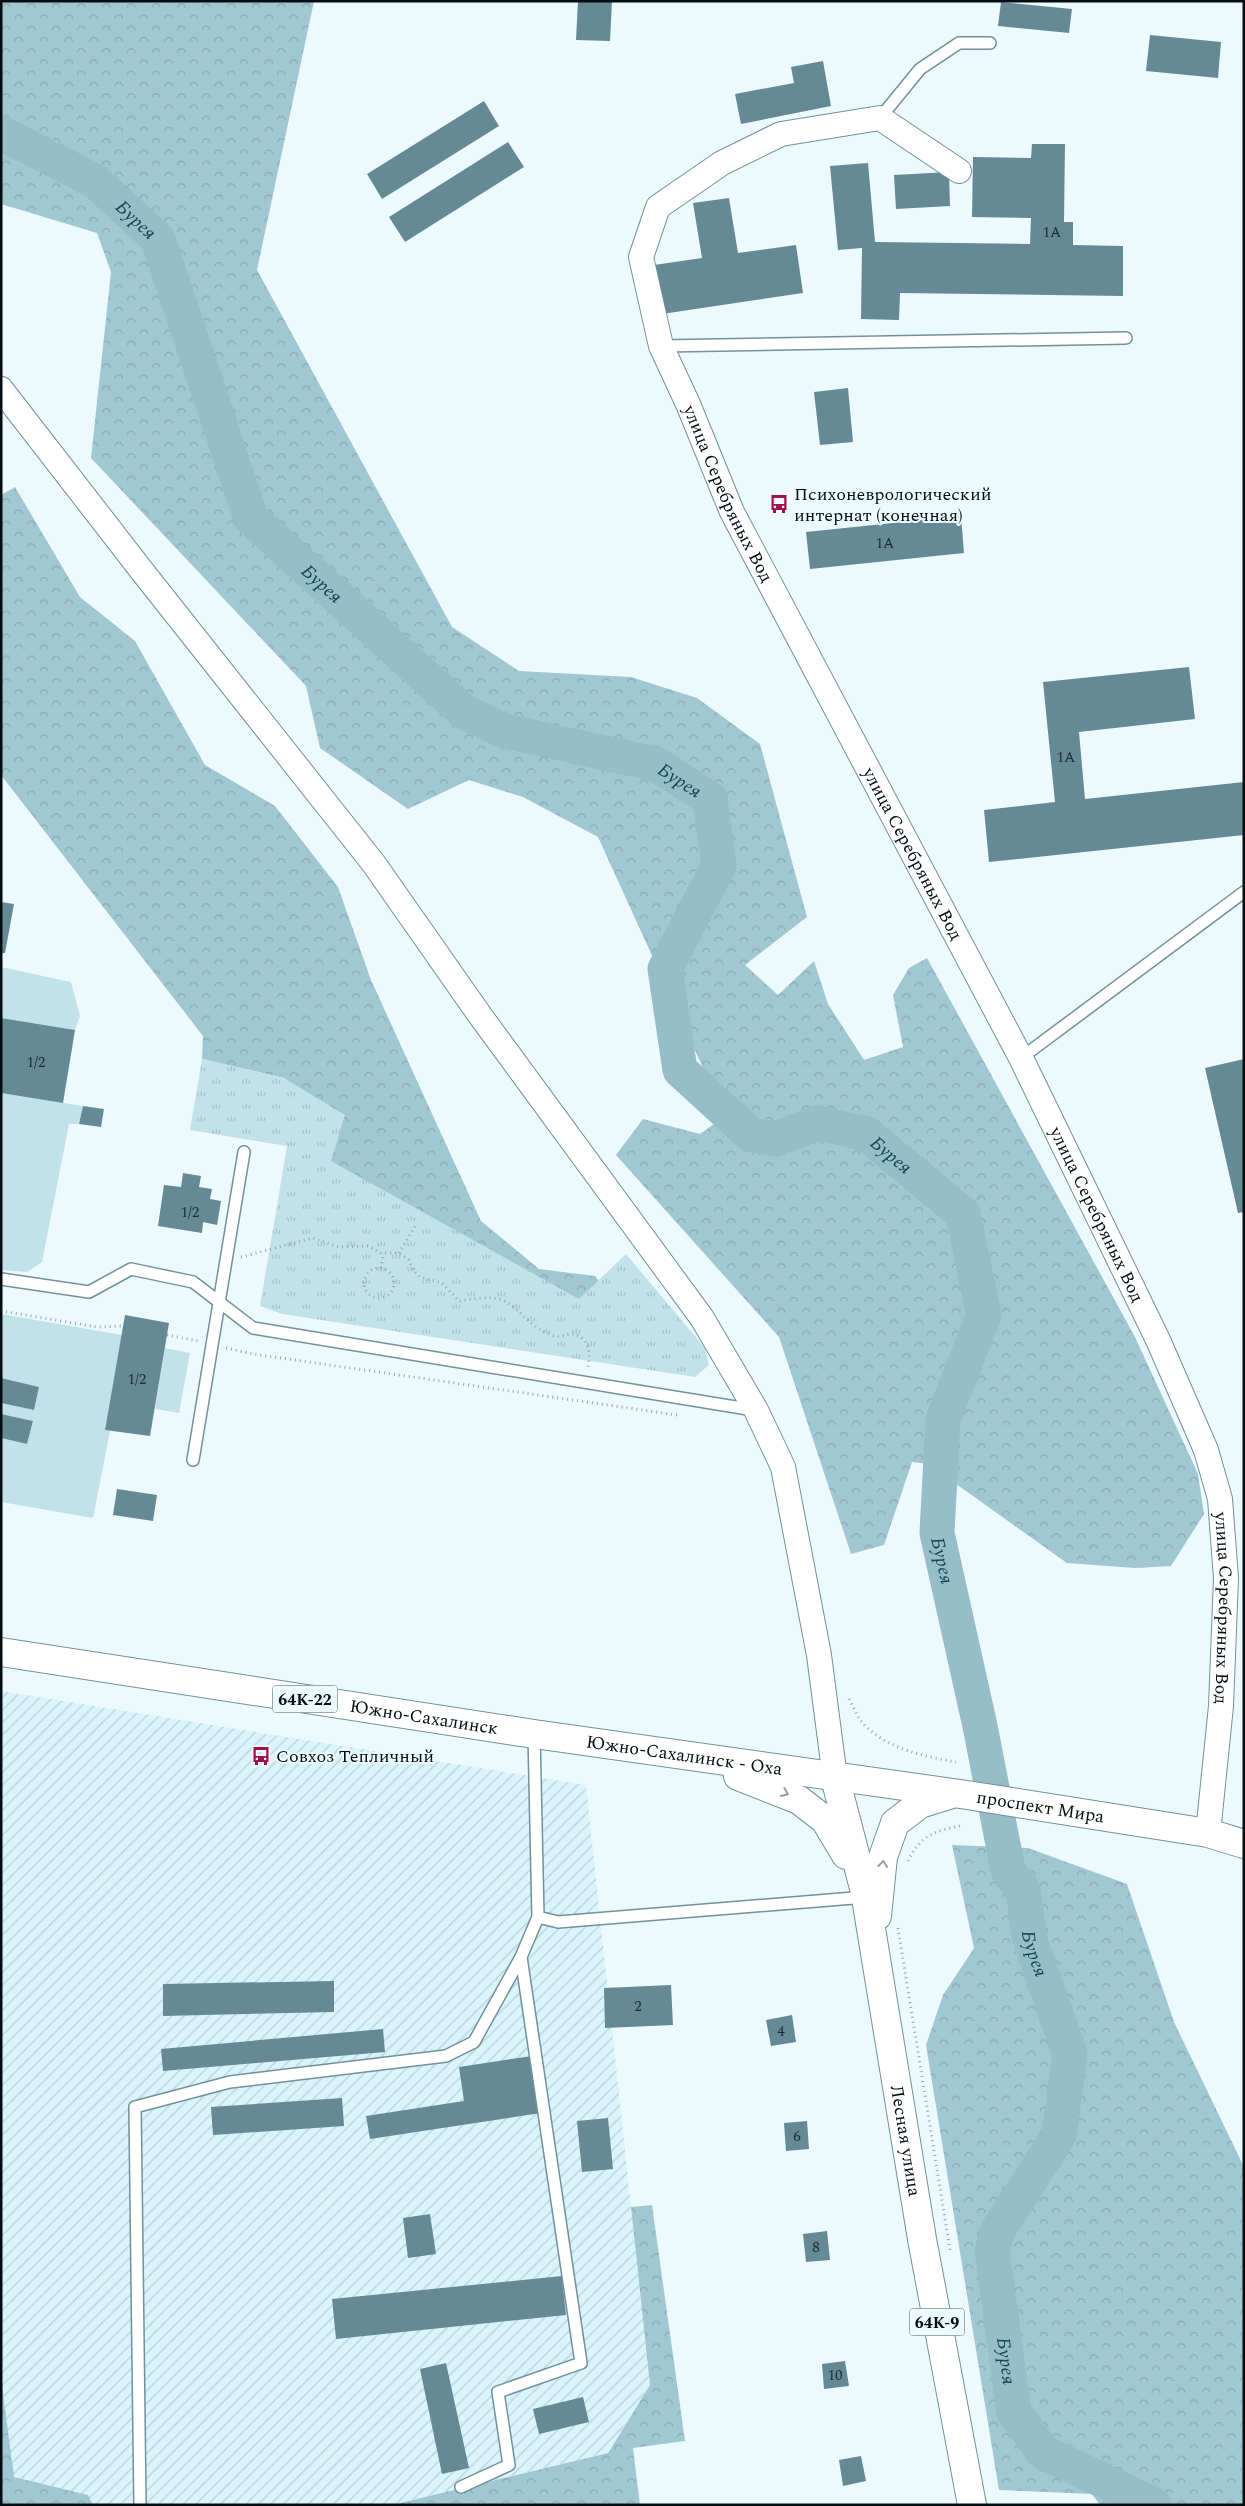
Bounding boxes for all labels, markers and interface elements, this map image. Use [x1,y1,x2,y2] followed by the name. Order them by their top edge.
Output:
[108,194,163,247] water label: Бурея
[1043,221,1061,244] house number: 1А
[675,400,780,587] street label: улица Серебряных Вод
[794,481,992,529] place label: Психоневрологический интернат (конечная)
[768,493,790,515] bus stop icon: Психоневрологический интернат (конечная)
[876,532,894,555] house number: 1А
[294,558,349,611] water label: Бурея
[1057,746,1075,769] house number: 1А
[652,756,707,806] water label: Бурея
[855,762,969,945] street label: улица Серебряных Вод
[27,1051,45,1074] house number: 1/2
[1042,1121,1151,1307] street label: улица Серебряных Вод
[863,1129,918,1182] water label: Бурея
[181,1201,199,1224] house number: 1/2
[128,1368,146,1391] house number: 1/2
[1207,1510,1239,1705] street label: улица Серебряных Вод
[922,1534,961,1587] water label: Бурея
[272,1686,338,1712] road number: 64К-22
[348,1693,500,1742] street label: Южно-Сахалинск
[584,1728,784,1783] street label: Южно-Сахалинск - Оха
[276,1743,434,1770] place label: Совхоз Тепличный
[250,1745,272,1767] bus stop icon: Совхоз Тепличный
[975,1784,1106,1831] street label: проспект Мира
[780,1787,789,1798] one-way arrow
[877,1860,888,1868] one-way arrow
[1013,1929,1055,1981] water label: Бурея
[634,1995,642,2018] house number: 2
[777,2020,785,2043] house number: 4
[883,2083,928,2199] street label: Лесная улица
[793,2125,801,2148] house number: 6
[812,2236,820,2259] house number: 8
[910,2308,964,2336] road number: 64К-9
[988,2336,1023,2386] water label: Бурея
[827,2364,843,2387] house number: 10

